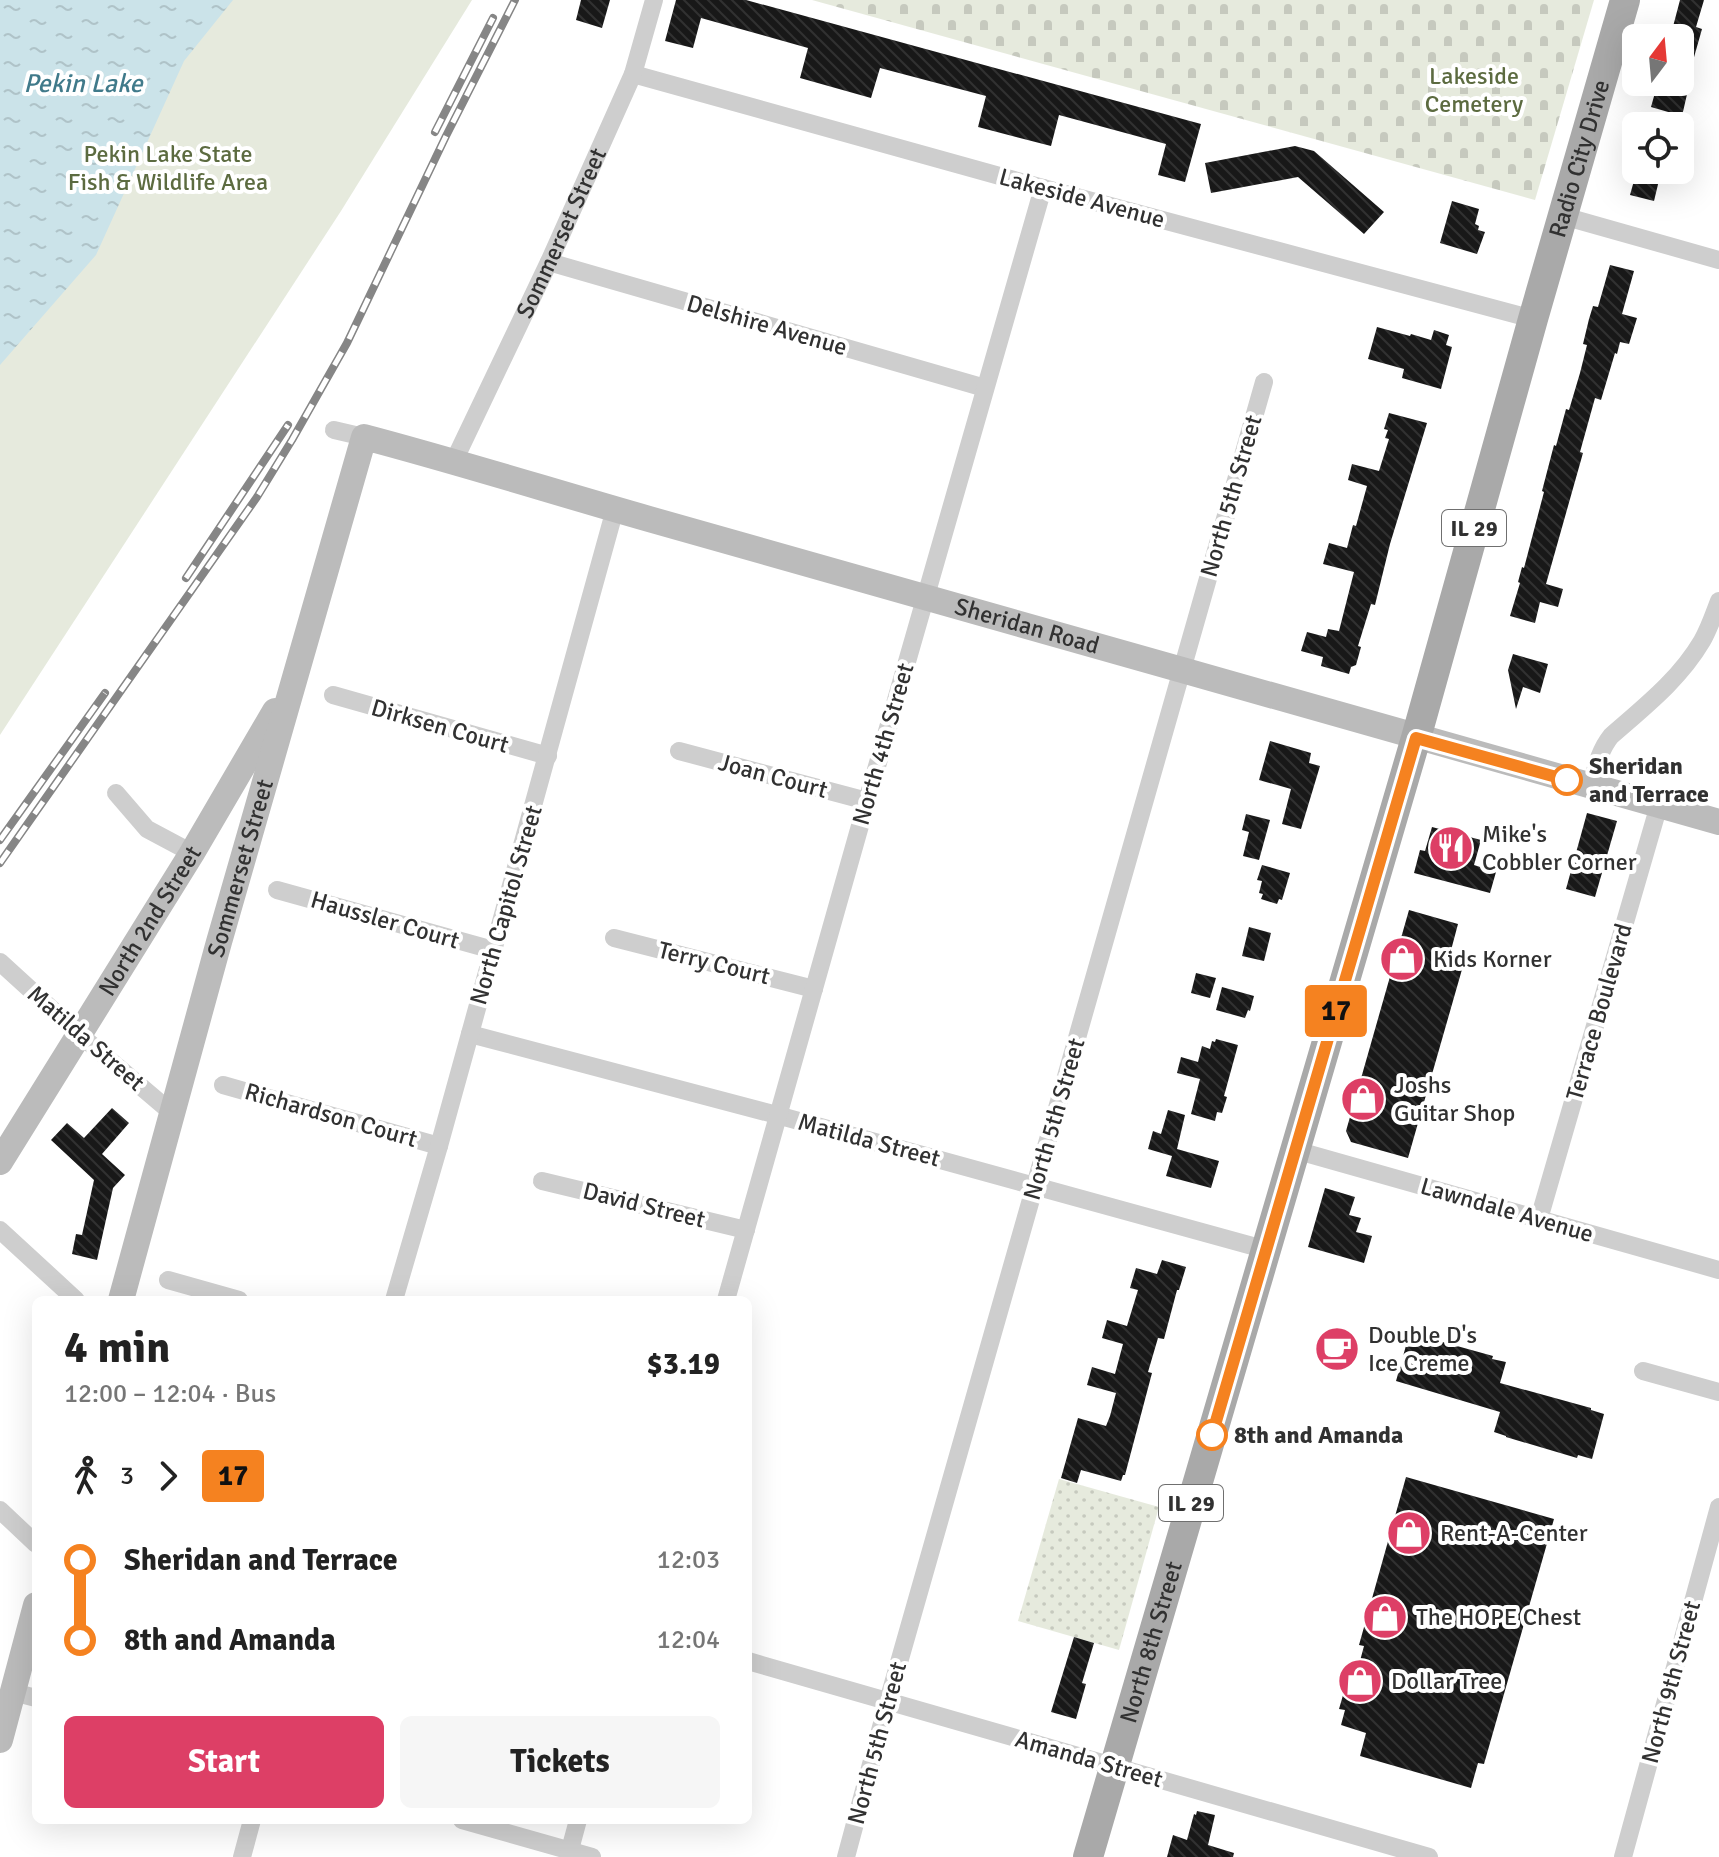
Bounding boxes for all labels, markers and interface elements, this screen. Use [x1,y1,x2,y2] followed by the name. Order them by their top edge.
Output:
[1622,24,1694,96] north arrow
[1622,24,1694,184] map controls
[1425,61,1523,119] park label: Lakeside Cemetery
[24,68,144,100] water label: Pekin Lake
[1542,76,1616,241] street label: Radio City Drive
[1622,112,1694,184] button: locate
[68,139,268,197] park label: Pekin Lake State Fish & Wildlife Area
[509,143,613,323] street label: Sommerset Street
[996,161,1168,235] street label: Lakeside Avenue
[683,288,851,362] street label: Delshire Avenue
[1194,412,1268,580] street label: North 5th Street
[1442,510,1506,546] road number: IL 29
[951,591,1103,661] street label: Sheridan Road
[846,660,920,828] street label: North 4th Street
[368,692,512,760] street label: Dirksen Court
[715,747,831,805] street label: Joan Court
[1589,751,1709,809] place label: Sheridan and Terrace
[1552,765,1582,795] marker: Sheridan and Terrace
[201,776,280,960] street label: Sommerset Street
[463,802,549,1008] street label: North Capitol Street
[1482,819,1637,877] place label: Mike's Cobbler Corner
[1427,824,1475,872] restaurant icon: Mike's Cobbler Corner
[92,840,208,1002] street label: North 2nd Street
[307,884,463,956] street label: Haussler Court
[1559,920,1639,1104] street label: Terrace Boulevard
[655,935,773,991] street label: Terry Court
[1378,935,1426,983] shop icon: Kids Korner
[1433,944,1552,974] place label: Kids Korner
[21,979,151,1097] street label: Matilda Street
[1300,985,1372,1037] line badge: 17
[1321,994,1351,1028] text: 17
[1017,1035,1091,1203] street label: North 5th Street
[1394,1070,1515,1128] place label: Joshs Guitar Shop
[1339,1075,1387,1123] shop icon: Joshs Guitar Shop
[241,1076,421,1154] street label: Richardson Court
[795,1107,943,1173] street label: Matilda Street
[1417,1171,1597,1249] street label: Lawndale Avenue
[580,1175,708,1235] street label: David Street
[1368,1320,1477,1378] place label: Double D's Ice Creme
[64,1321,170,1375] text: 4 min
[1313,1325,1361,1373] cafe icon: Double D's Ice Creme
[647,1346,720,1383] text: $3.19
[64,1378,276,1410] text: 12:00 – 12:04 · Bus
[1197,1420,1227,1450] marker: 8th and Amanda
[1234,1420,1403,1450] place label: 8th and Amanda
[64,1454,108,1498] icon: walk
[146,1454,190,1498] icon: forward
[218,1459,248,1493] text: 17
[120,1460,134,1492] text: 3
[1159,1485,1223,1521] road number: IL 29
[1385,1509,1433,1557] shop icon: Rent-A-Center
[1440,1518,1588,1548] place label: Rent-A-Center
[124,1542,398,1579] text: Sheridan and Terrace
[657,1544,720,1576] text: 12:03
[1113,1558,1189,1726] street label: North 8th Street
[1361,1593,1409,1641] shop icon: The HOPE Chest
[1635,1597,1707,1767] street label: North 9th Street
[1416,1602,1581,1632] place label: The HOPE Chest
[124,1622,336,1659] text: 8th and Amanda
[657,1624,720,1656] text: 12:04
[1336,1657,1384,1705] shop icon: Dollar Tree
[841,1658,913,1828] street label: North 5th Street
[1391,1666,1502,1696] place label: Dollar Tree
[64,1716,384,1808] button: Start
[400,1716,720,1808] button: Tickets
[1012,1724,1166,1794] street label: Amanda Street

